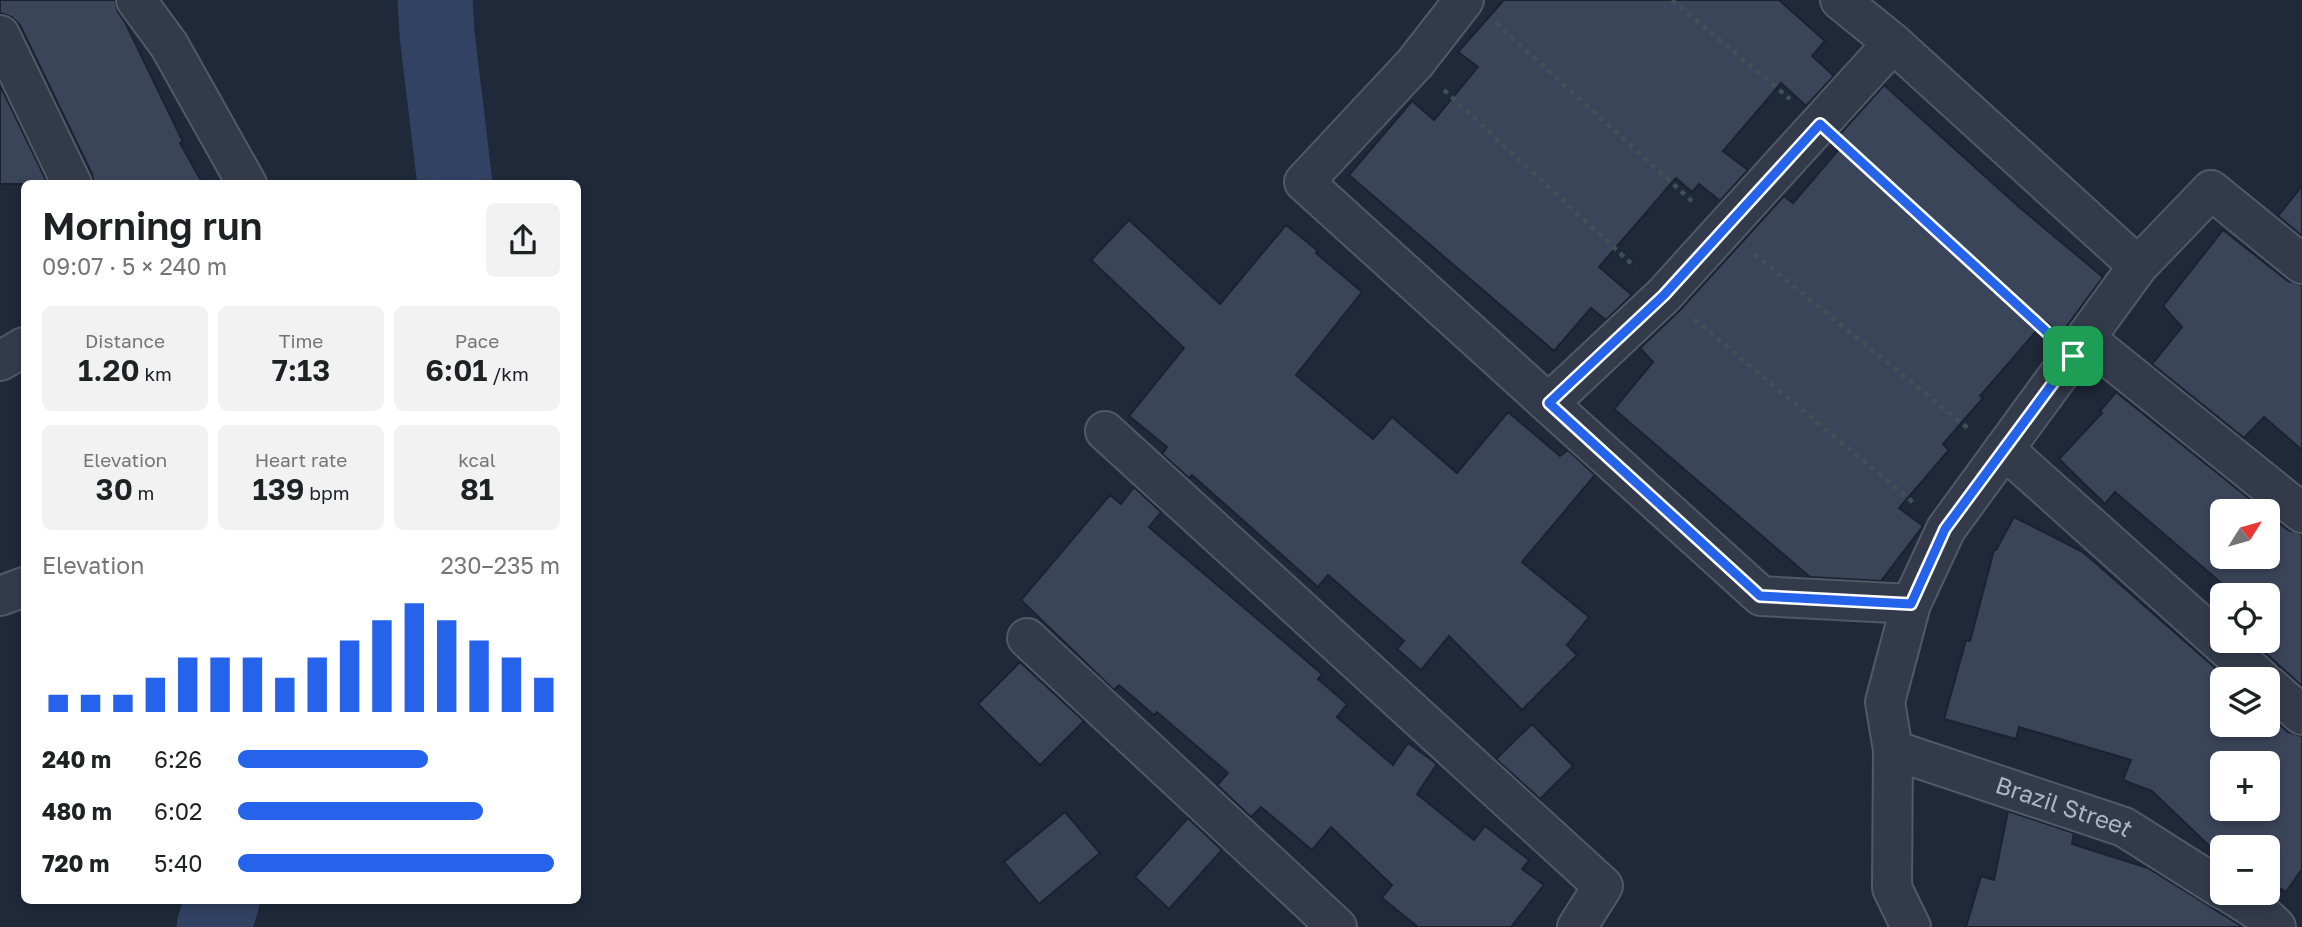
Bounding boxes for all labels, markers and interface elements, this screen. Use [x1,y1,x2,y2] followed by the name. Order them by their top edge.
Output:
[42,203,263,248] text: Morning run
[486,203,560,277] button: share
[42,252,227,280] text: 09:07 · 5 × 240 m
[2043,326,2103,386] pin
[85,329,165,352] text: Distance
[279,329,323,352] text: Time
[455,329,499,352] text: Pace
[2054,337,2092,375] icon: arrive
[78,352,140,388] text: 1.20
[272,352,330,388] text: 7:13
[425,352,487,388] text: 6:01
[140,362,172,385] text: km
[487,362,529,385] text: /km
[83,448,167,471] text: Elevation
[255,448,347,471] text: Heart rate
[458,448,496,471] text: kcal
[96,471,133,507] text: 30
[253,471,305,507] text: 139
[460,471,494,507] text: 81
[133,481,154,504] text: m
[305,481,349,504] text: bpm
[2210,499,2280,569] north arrow
[2210,499,2280,905] map controls
[42,551,144,579] text: Elevation
[441,551,560,579] text: 230–235 m
[2210,583,2280,653] button: locate
[2210,667,2280,737] button: layers
[42,745,111,773] text: 240 m
[154,745,202,773] text: 6:26
[2210,751,2280,821] button: +
[1992,769,2139,842] street label: Brazil Street
[42,797,112,825] text: 480 m
[154,797,202,825] text: 6:02
[2210,835,2280,905] button: −
[42,849,109,877] text: 720 m
[154,849,203,877] text: 5:40

